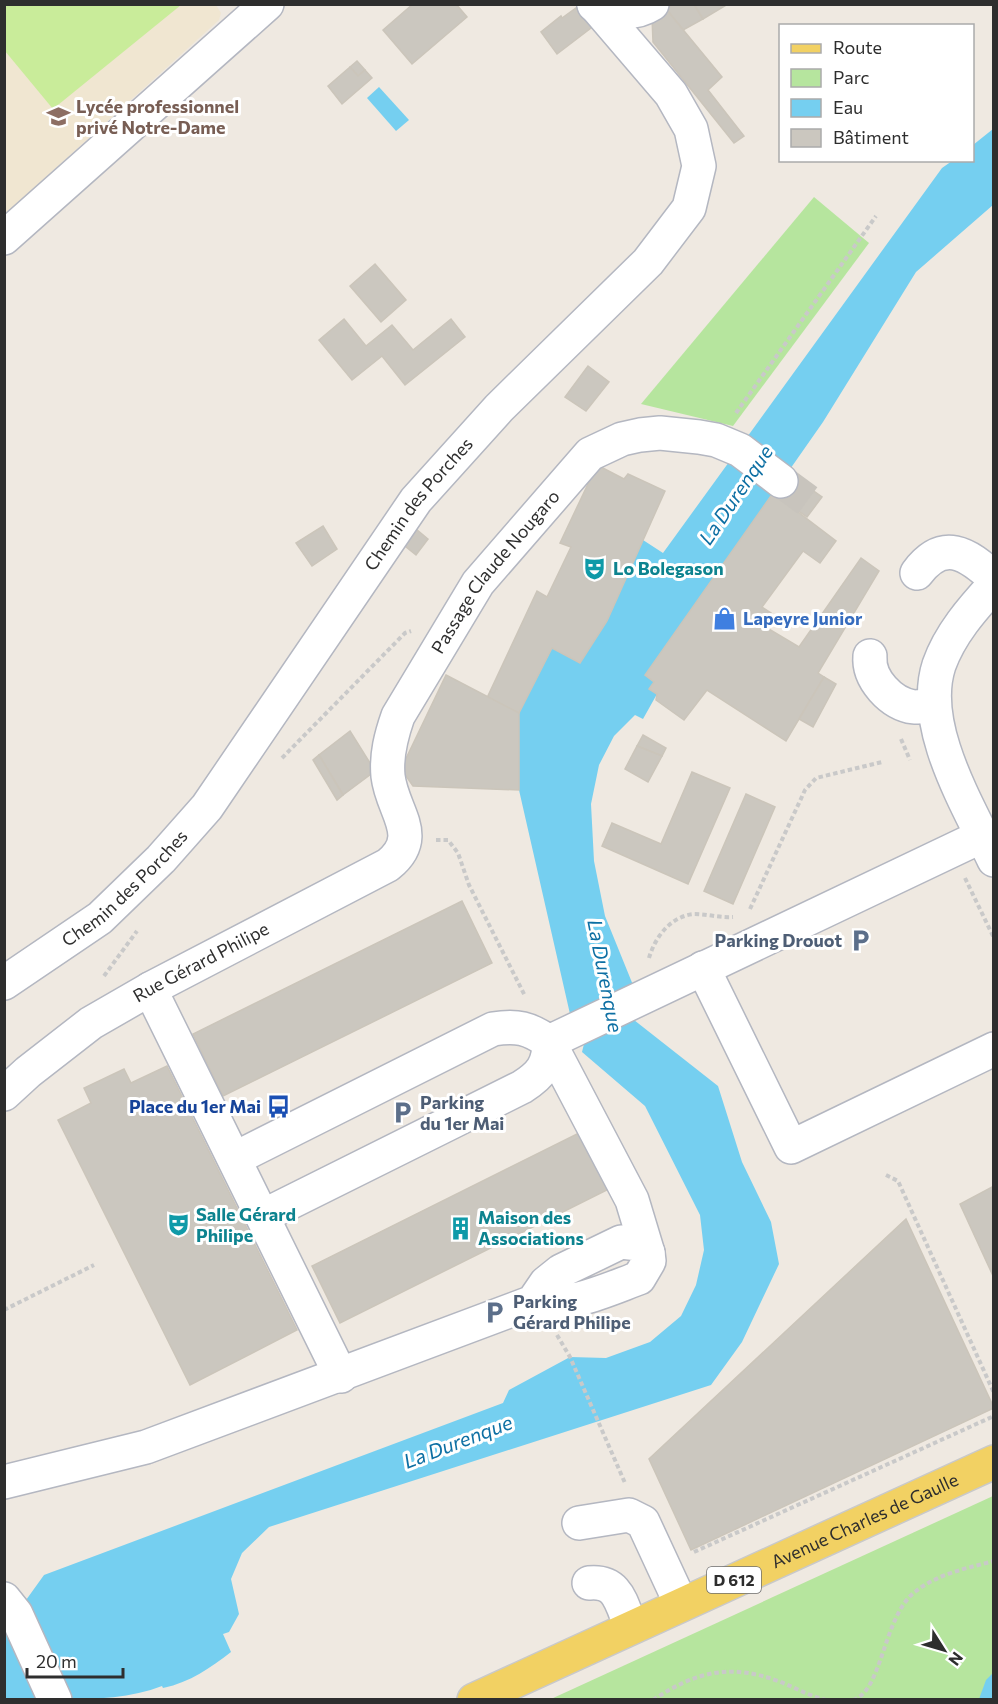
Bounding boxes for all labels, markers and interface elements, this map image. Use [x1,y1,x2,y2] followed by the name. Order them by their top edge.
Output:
[779,24,974,162] legend
[833,36,882,58] text: Route
[833,66,870,88] text: Parc
[76,95,239,138] place label: Lycée professionnel privé Notre-Dame
[833,96,863,118] text: Eau
[45,104,71,130] school or university icon: Lycée professionnel privé Notre-Dame
[833,126,909,148] text: Bâtiment
[359,432,477,575] street label: Chemin des Porches
[693,440,777,549] water label: La Durenque
[426,485,564,657] street label: Passage Claude Nougaro
[582,556,608,582] theatre icon: Lo Bolegason
[613,557,724,579] place label: Lo Bolegason
[712,606,738,632] shop icon: Lapeyre Junior
[743,607,863,629] place label: Lapeyre Junior
[57,825,192,951] street label: Chemin des Porches
[129,917,272,1007] street label: Rue Gérard Philipe
[583,917,629,1035] water label: La Durenque
[847,928,873,954] parking icon: Parking Drouot
[715,929,842,951] place label: Parking Drouot
[420,1091,504,1134] place label: Parking du 1er Mai
[266,1094,292,1120] bus stop icon: Place du 1er Mai
[129,1095,261,1117] place label: Place du 1er Mai
[389,1100,415,1126] parking icon: Parking du 1er Mai
[196,1203,296,1246] place label: Salle Gérard Philipe
[478,1206,584,1249] place label: Maison des Associations
[165,1212,191,1238] theatre icon: Salle Gérard Philipe
[447,1215,473,1241] building icon: Maison des Associations
[513,1290,631,1333] place label: Parking Gérard Philipe
[482,1299,508,1325] parking icon: Parking Gérard Philipe
[400,1409,516,1473] water label: La Durenque
[768,1468,962,1572] street label: Avenue Charles de Gaulle
[707,1567,761,1593] road number: D 612
[914,1620,974,1680] north arrow
[27,1641,123,1679] scale bar
[945,1649,968,1670] text: N
[36,1650,77,1672] text: 20 m

